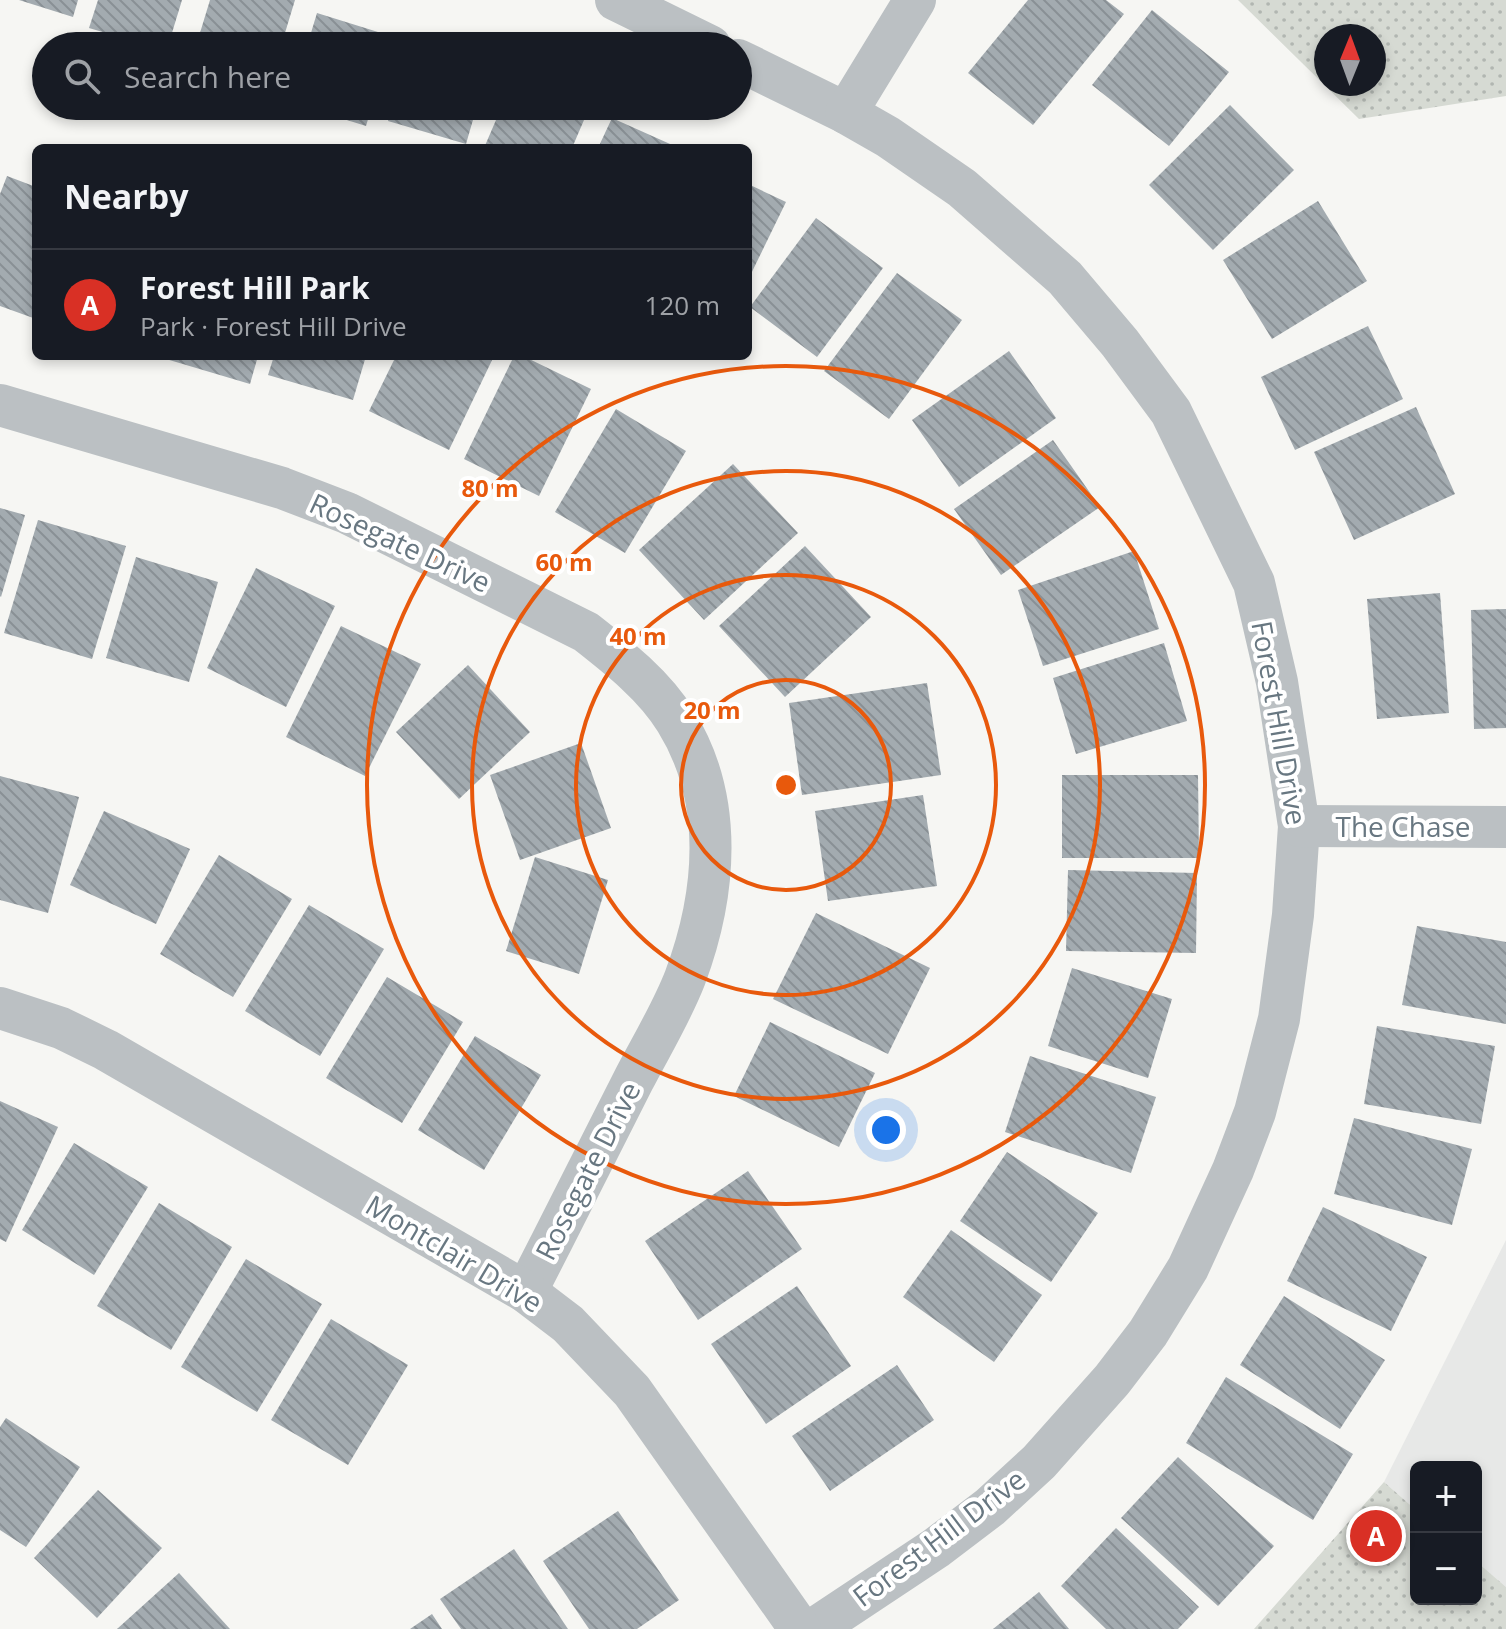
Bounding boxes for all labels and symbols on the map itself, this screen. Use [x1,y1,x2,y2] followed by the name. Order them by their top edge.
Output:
[1314,24,1386,96] north arrow
[461,471,519,504] text: 80 m
[304,484,497,601] street label: Rosegate Drive
[535,545,593,578] text: 60 m
[1243,618,1317,828] street label: Forest Hill Drive
[609,619,667,652] text: 40 m
[683,693,741,726] text: 20 m
[772,771,800,799] centre of rings
[1335,807,1471,845] street label: The Chase
[526,1075,648,1266] street label: Rosegate Drive
[866,1110,906,1150] your location
[359,1185,550,1321] street label: Montclair Drive
[844,1460,1032,1615] street label: Forest Hill Drive
[1350,1506,1402,1566] pin: A

